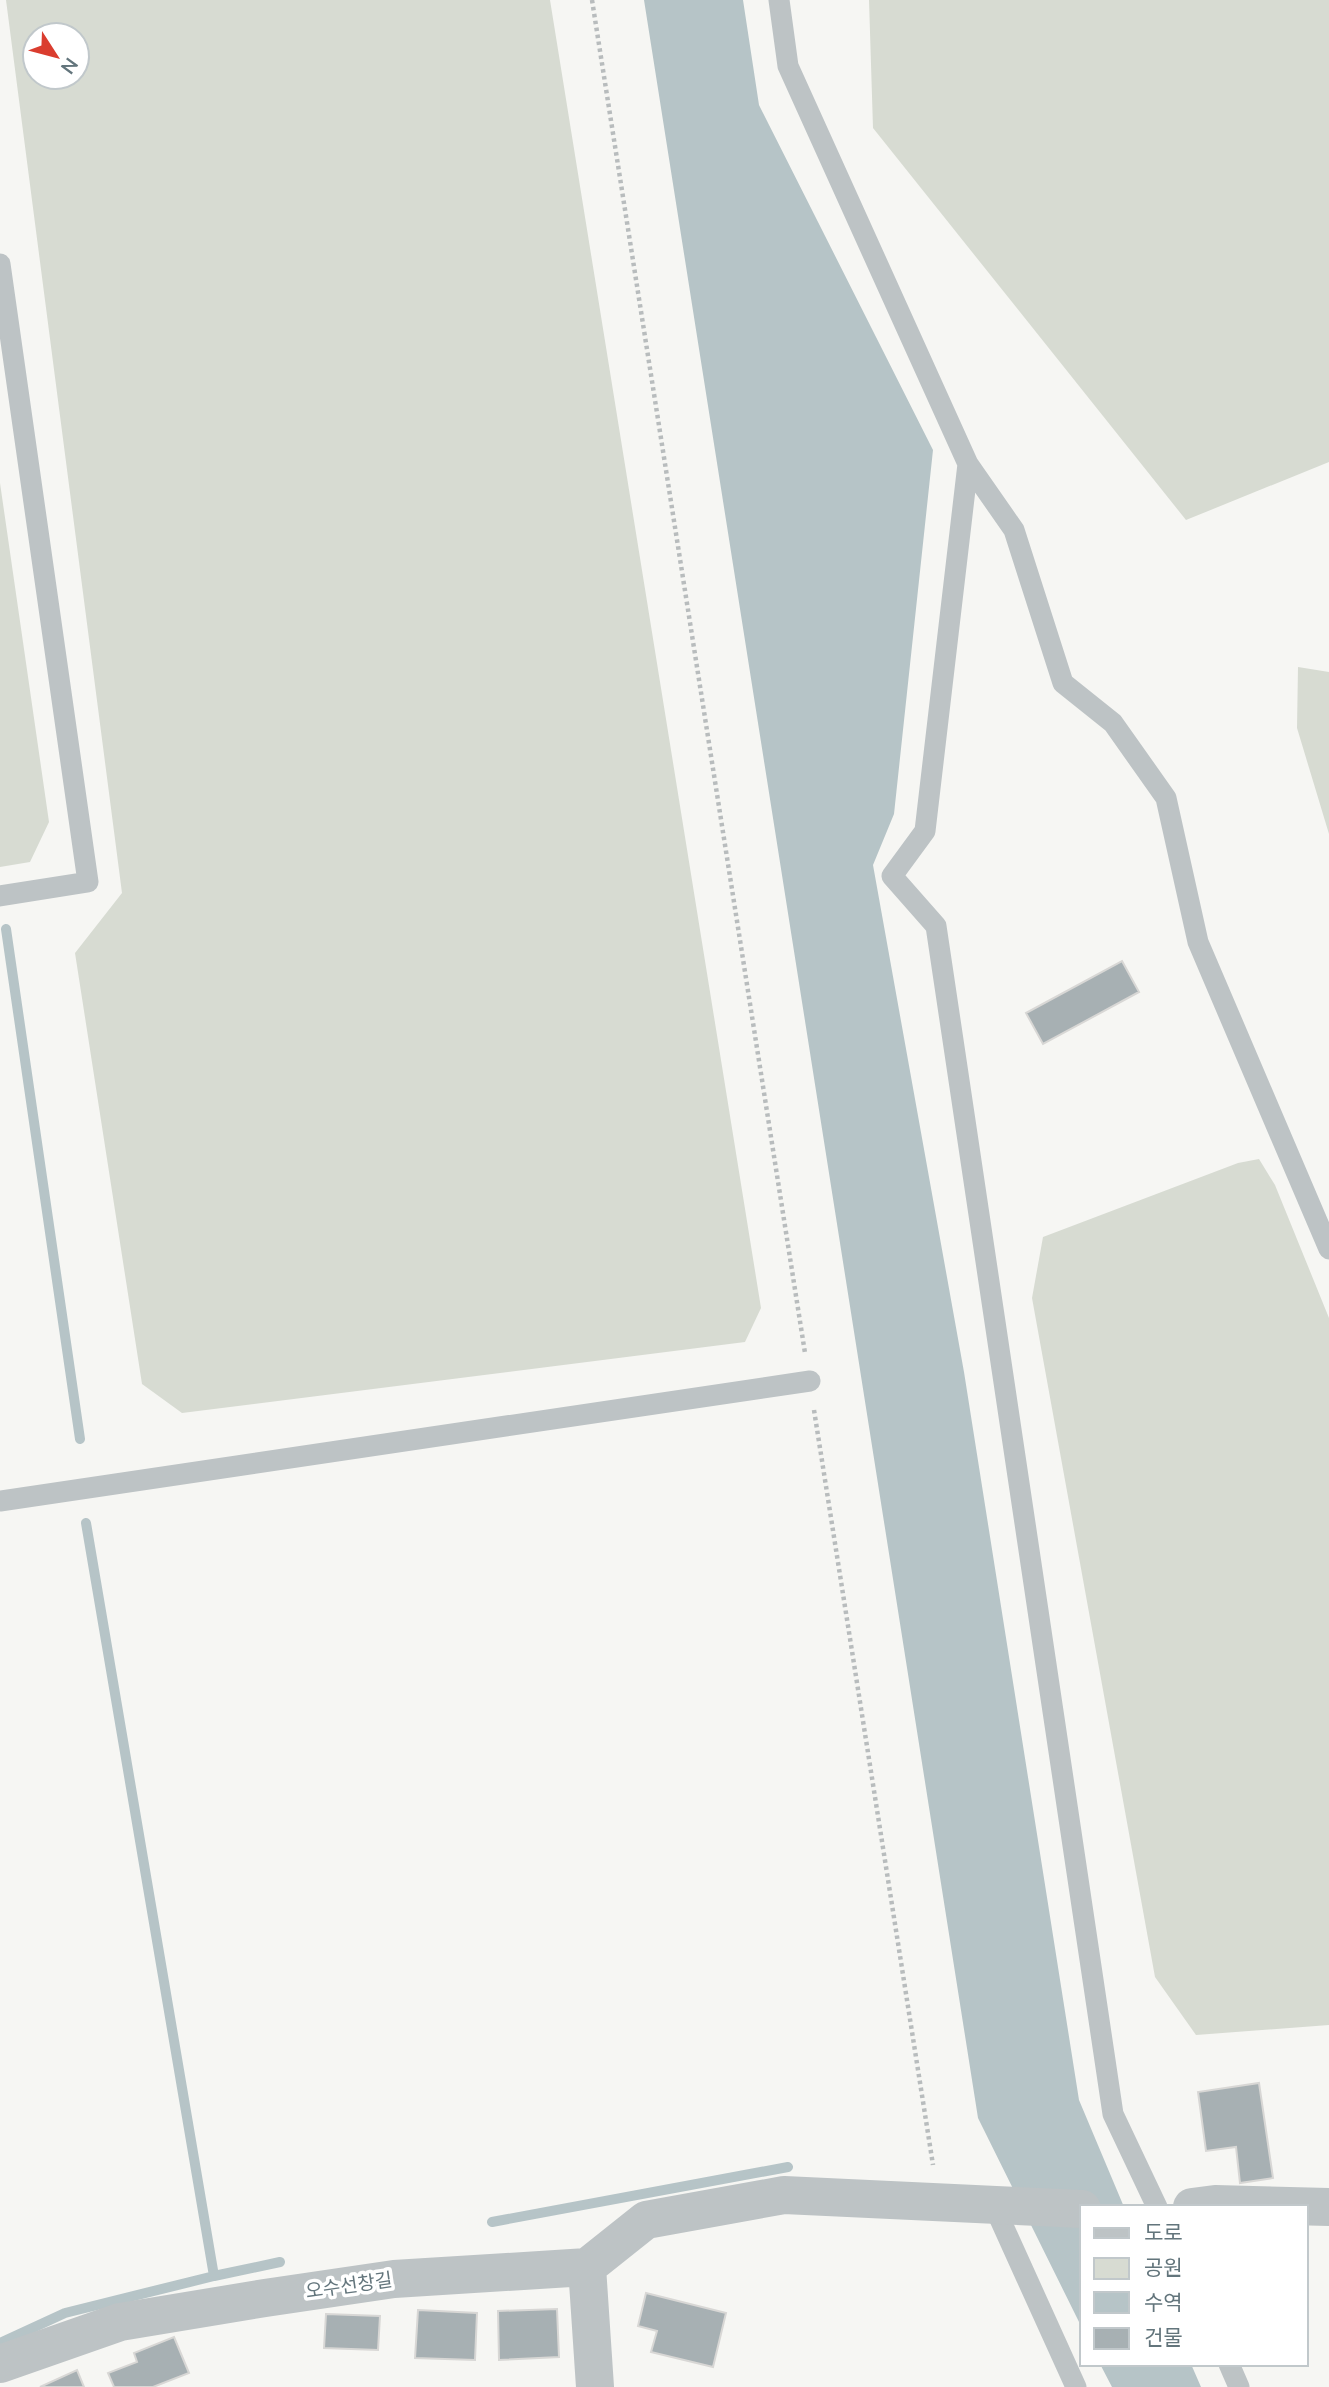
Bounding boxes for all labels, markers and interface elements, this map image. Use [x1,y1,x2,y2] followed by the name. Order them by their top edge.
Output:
[21,21,91,91] north arrow
[54,52,84,79] text: N
[1080,2205,1308,2366] legend
[1144,2219,1183,2247] text: 도로
[1144,2254,1183,2282] text: 공원
[304,2267,394,2305] street label: 오수선창길
[1144,2289,1183,2317] text: 수역
[1144,2324,1183,2352] text: 건물

